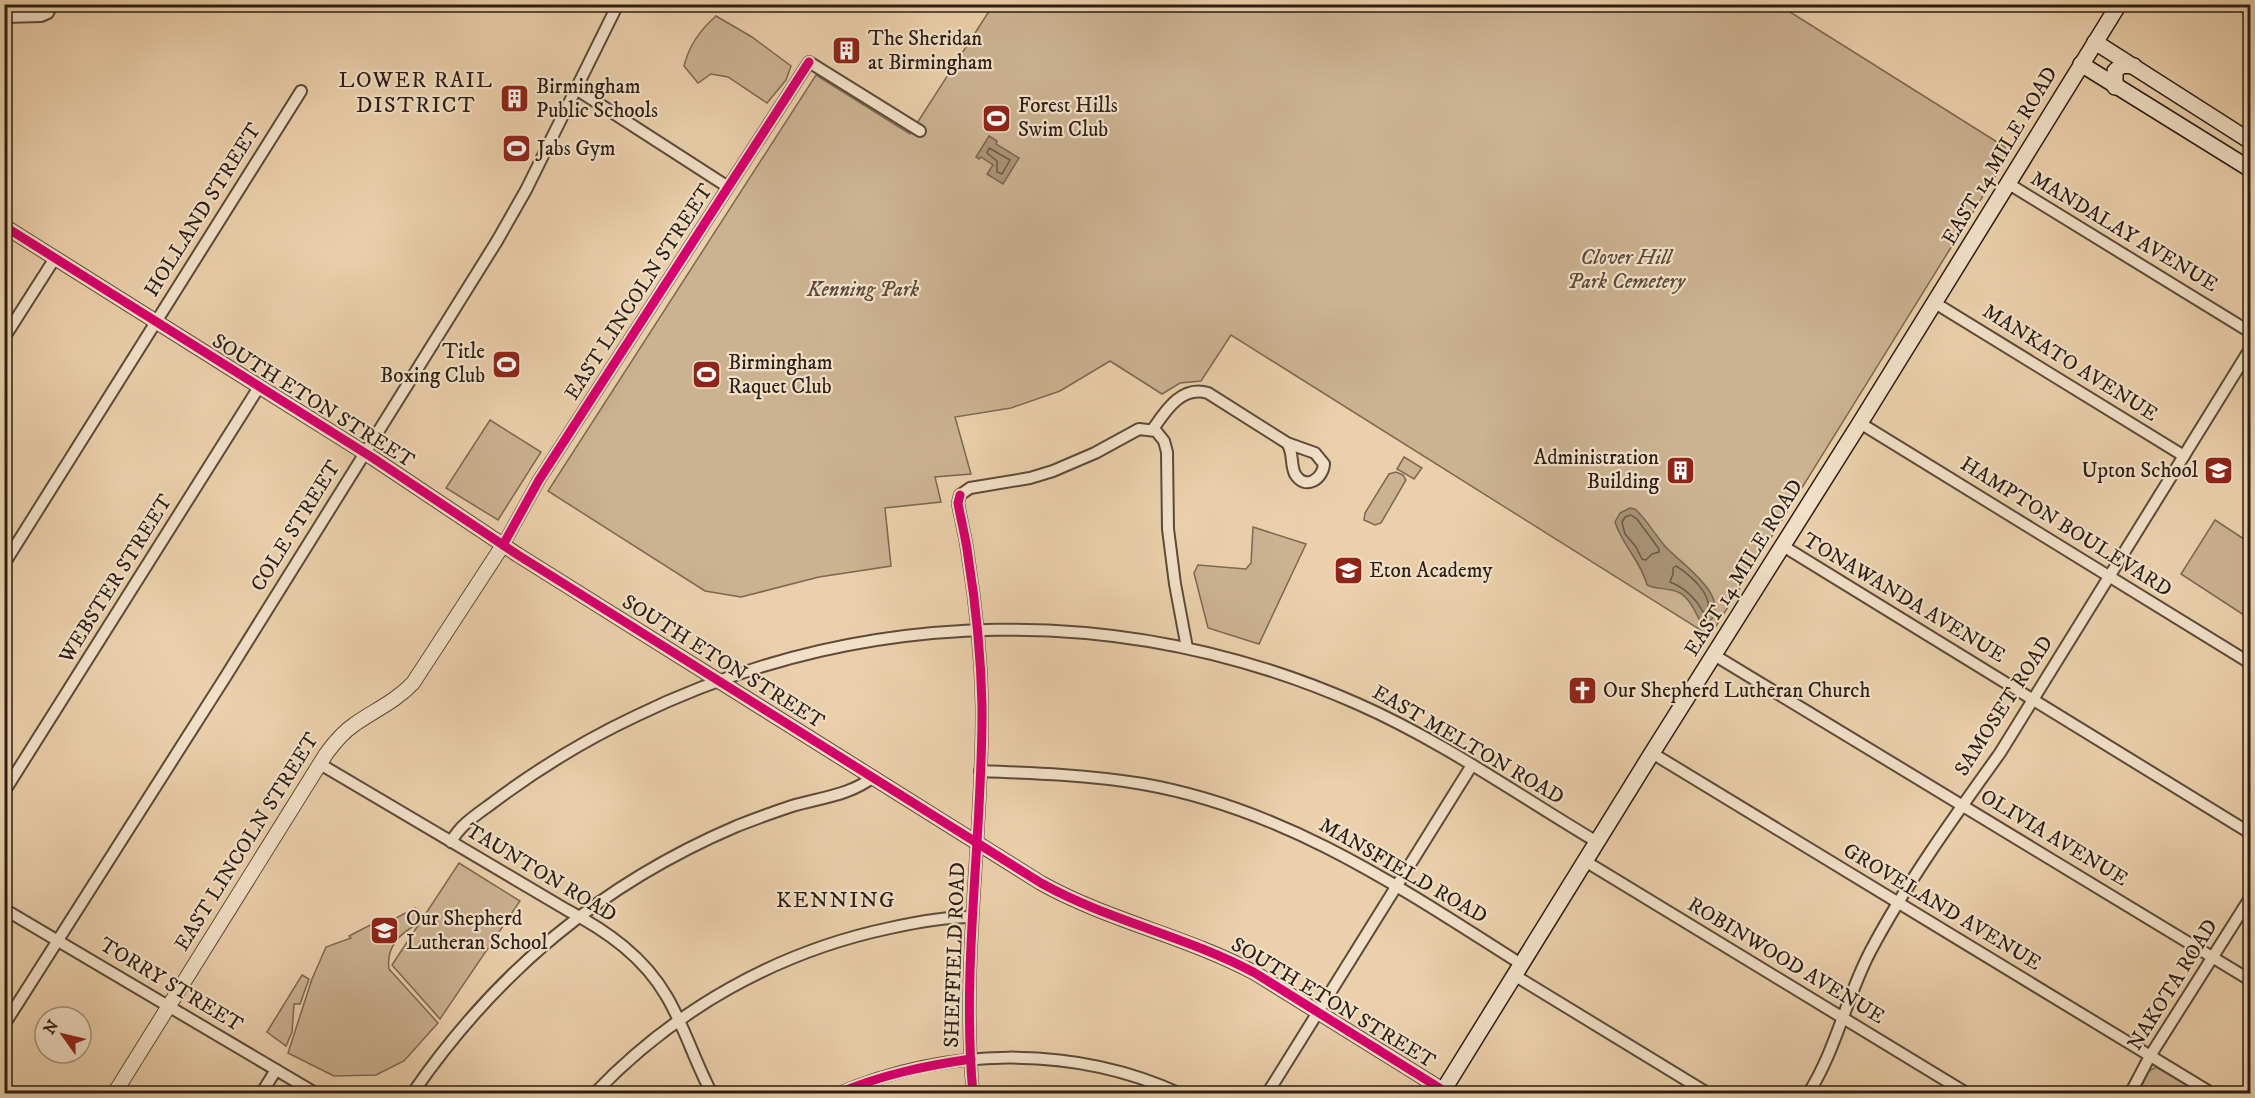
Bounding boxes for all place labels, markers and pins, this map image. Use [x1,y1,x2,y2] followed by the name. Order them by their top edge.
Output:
[868,26,993,76] place label: The Sheridan at Birmingham
[831,35,863,67] building icon: The Sheridan at Birmingham
[536,74,658,124] place label: Birmingham Public Schools
[499,83,531,115] building icon: Birmingham Public Schools
[1018,93,1118,143] place label: Forest Hills Swim Club
[981,102,1013,134] sports icon: Forest Hills Swim Club
[500,133,532,165] sports icon: Jabs Gym
[535,136,616,162] place label: Jabs Gym
[380,339,485,389] place label: Title Boxing Club
[490,348,522,380] sports icon: Title Boxing Club
[728,350,833,400] place label: Birmingham Raquet Club
[691,359,723,391] sports icon: Birmingham Raquet Club
[1534,445,1660,495] place label: Administration Building
[1664,454,1696,486] building icon: Administration Building
[2203,455,2235,487] school or university icon: Upton School
[2082,458,2199,484] place label: Upton School
[1332,555,1364,587] school or university icon: Eton Academy
[1369,558,1493,584] place label: Eton Academy
[1566,675,1598,707] church icon: Our Shepherd Lutheran Church
[1603,678,1870,704] place label: Our Shepherd Lutheran Church
[406,906,548,956] place label: Our Shepherd Lutheran School
[369,915,401,947] school or university icon: Our Shepherd Lutheran School

